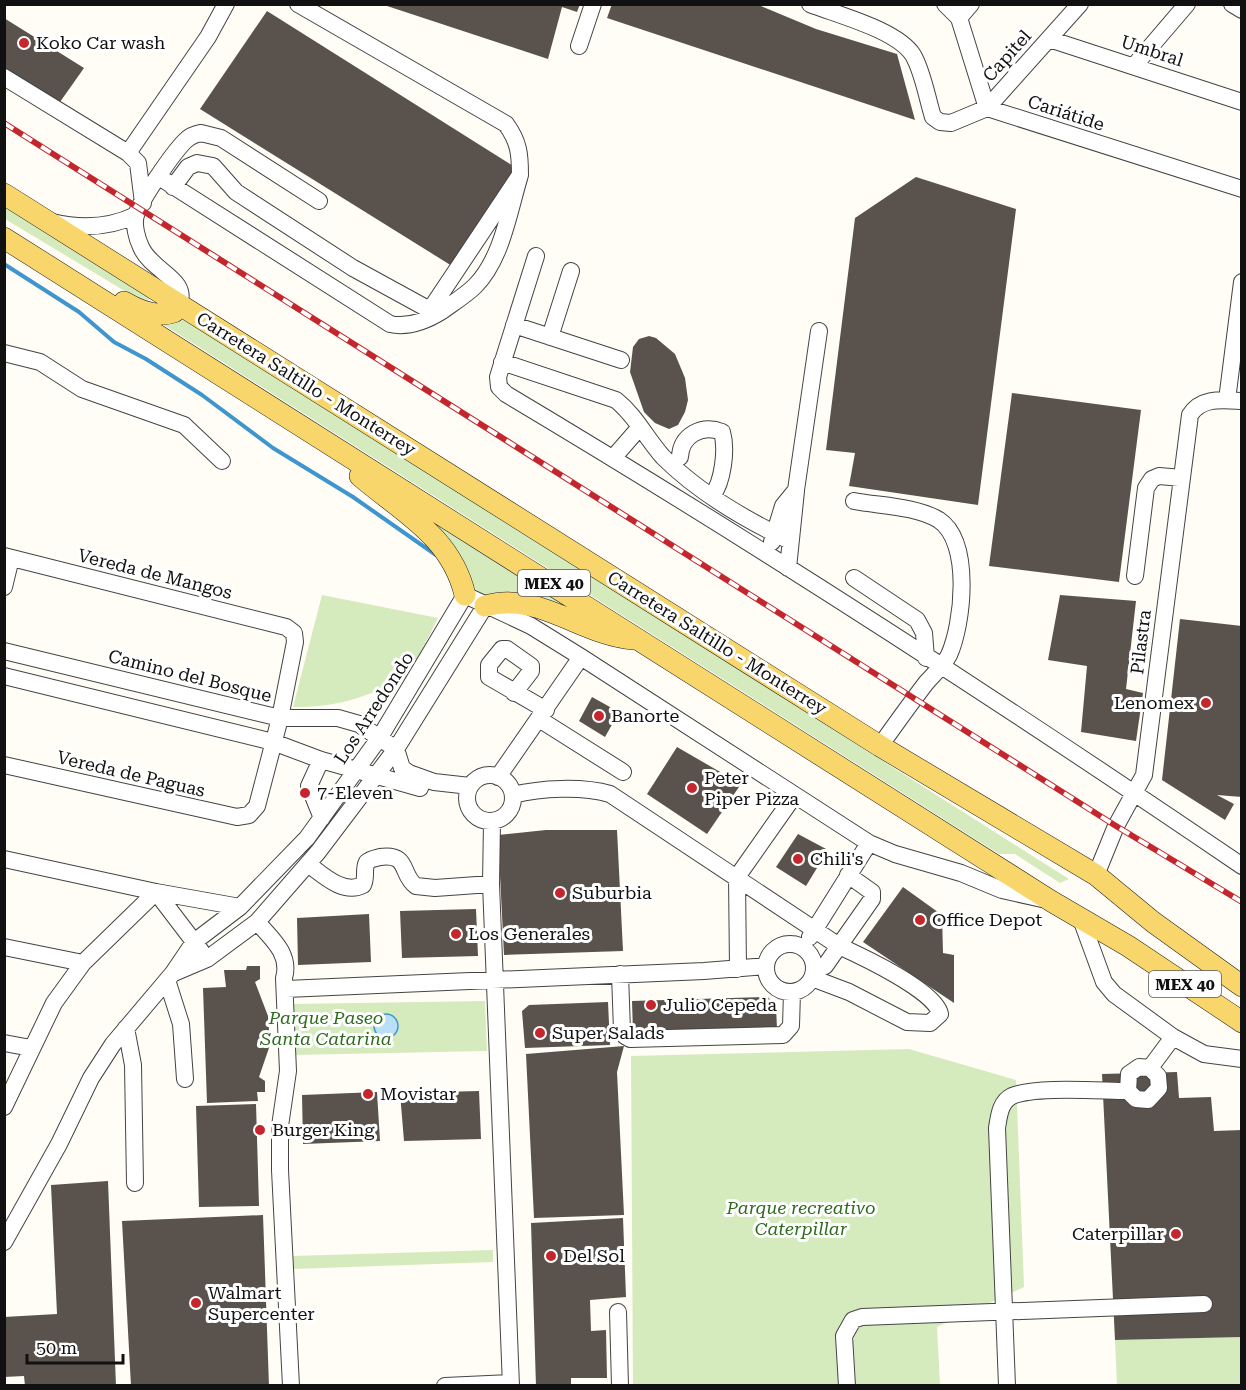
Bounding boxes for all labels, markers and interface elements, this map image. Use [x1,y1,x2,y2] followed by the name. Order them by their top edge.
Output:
[978,25,1035,86] street label: Capitel
[1118,31,1186,71] street label: Umbral
[36,32,166,53] place label: Koko Car wash
[17,36,31,50] marker: Koko Car wash
[1025,90,1107,135] street label: Cariátide
[193,307,420,460] street label: Carretera Saltillo - Monterrey
[76,544,234,603] street label: Vereda de Mangos
[604,566,831,719] street label: Carretera Saltillo - Monterrey
[518,570,590,596] road number: MEX 40
[1126,608,1155,675] street label: Pilastra
[106,645,274,706] street label: Camino del Bosque
[330,648,418,768] street label: Los Arredondo
[1114,692,1195,713] place label: Lenomex
[1199,696,1213,710] marker: Lenomex
[611,705,680,726] place label: Banorte
[592,709,606,723] marker: Banorte
[55,746,207,801] street label: Vereda de Paguas
[704,767,799,809] place label: Peter Piper Pizza
[685,781,699,795] marker: Peter Piper Pizza
[317,782,394,803] place label: 7-Eleven
[298,786,312,800] marker: 7-Eleven
[810,848,863,869] place label: Chili's
[791,852,805,866] marker: Chili's
[572,882,652,903] place label: Suburbia
[553,886,567,900] marker: Suburbia
[932,909,1043,930] place label: Office Depot
[913,913,927,927] marker: Office Depot
[468,923,590,944] place label: Los Generales
[449,927,463,941] marker: Los Generales
[1149,971,1221,997] road number: MEX 40
[663,994,777,1015] place label: Julio Cepeda
[644,998,658,1012] marker: Julio Cepeda
[259,1007,392,1049] park label: Parque Paseo Santa Catarina
[552,1022,664,1043] place label: Super Salads
[533,1026,547,1040] marker: Super Salads
[380,1083,456,1104] place label: Movistar
[361,1087,375,1101] marker: Movistar
[272,1119,375,1140] place label: Burger King
[253,1123,267,1137] marker: Burger King
[726,1197,875,1239] park label: Parque recreativo Caterpillar
[1072,1223,1164,1244] place label: Caterpillar
[1169,1227,1183,1241] marker: Caterpillar
[563,1245,625,1266] place label: Del Sol
[544,1249,558,1263] marker: Del Sol
[208,1282,315,1324] place label: Walmart Supercenter
[189,1296,203,1310] marker: Walmart Supercenter
[27,1327,123,1365] scale bar
[36,1337,77,1358] text: 50 m

